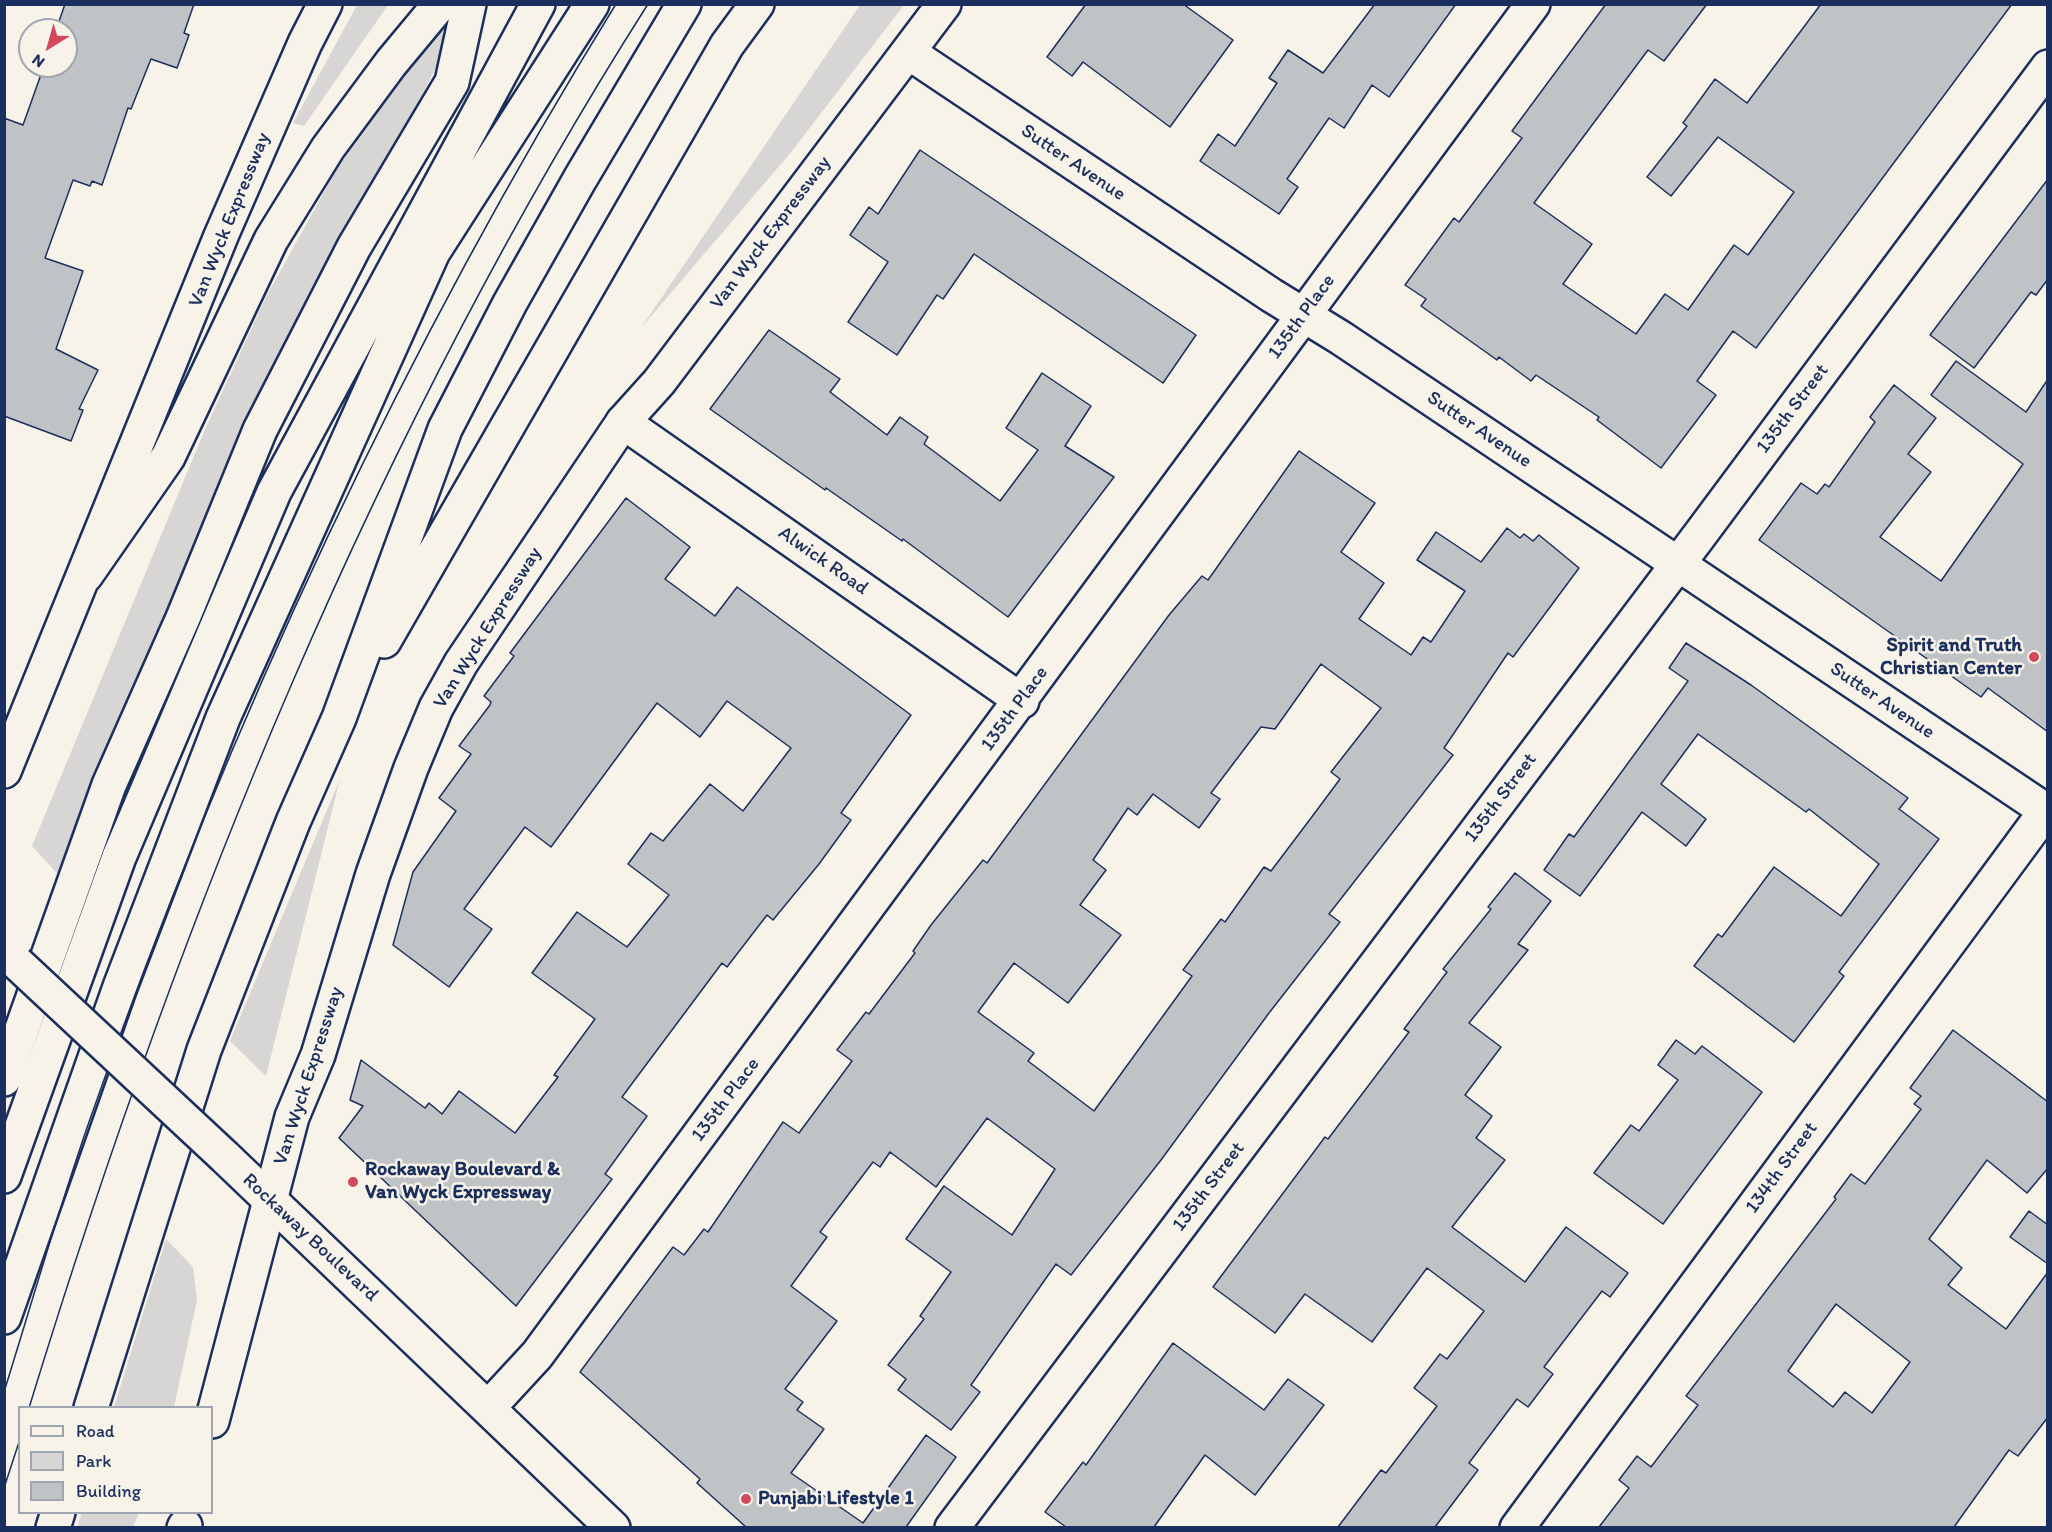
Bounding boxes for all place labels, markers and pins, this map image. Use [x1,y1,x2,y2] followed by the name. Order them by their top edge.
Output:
[1880,634,2022,681] place label: Spirit and Truth Christian Center
[2027,650,2041,664] marker: Spirit and Truth Christian Center
[365,1158,560,1205] place label: Rockaway Boulevard & Van Wyck Expressway
[346,1175,360,1189] marker: Rockaway Boulevard & Van Wyck Expressway
[758,1487,914,1511] place label: Punjabi Lifestyle 1
[739,1492,753,1506] marker: Punjabi Lifestyle 1

